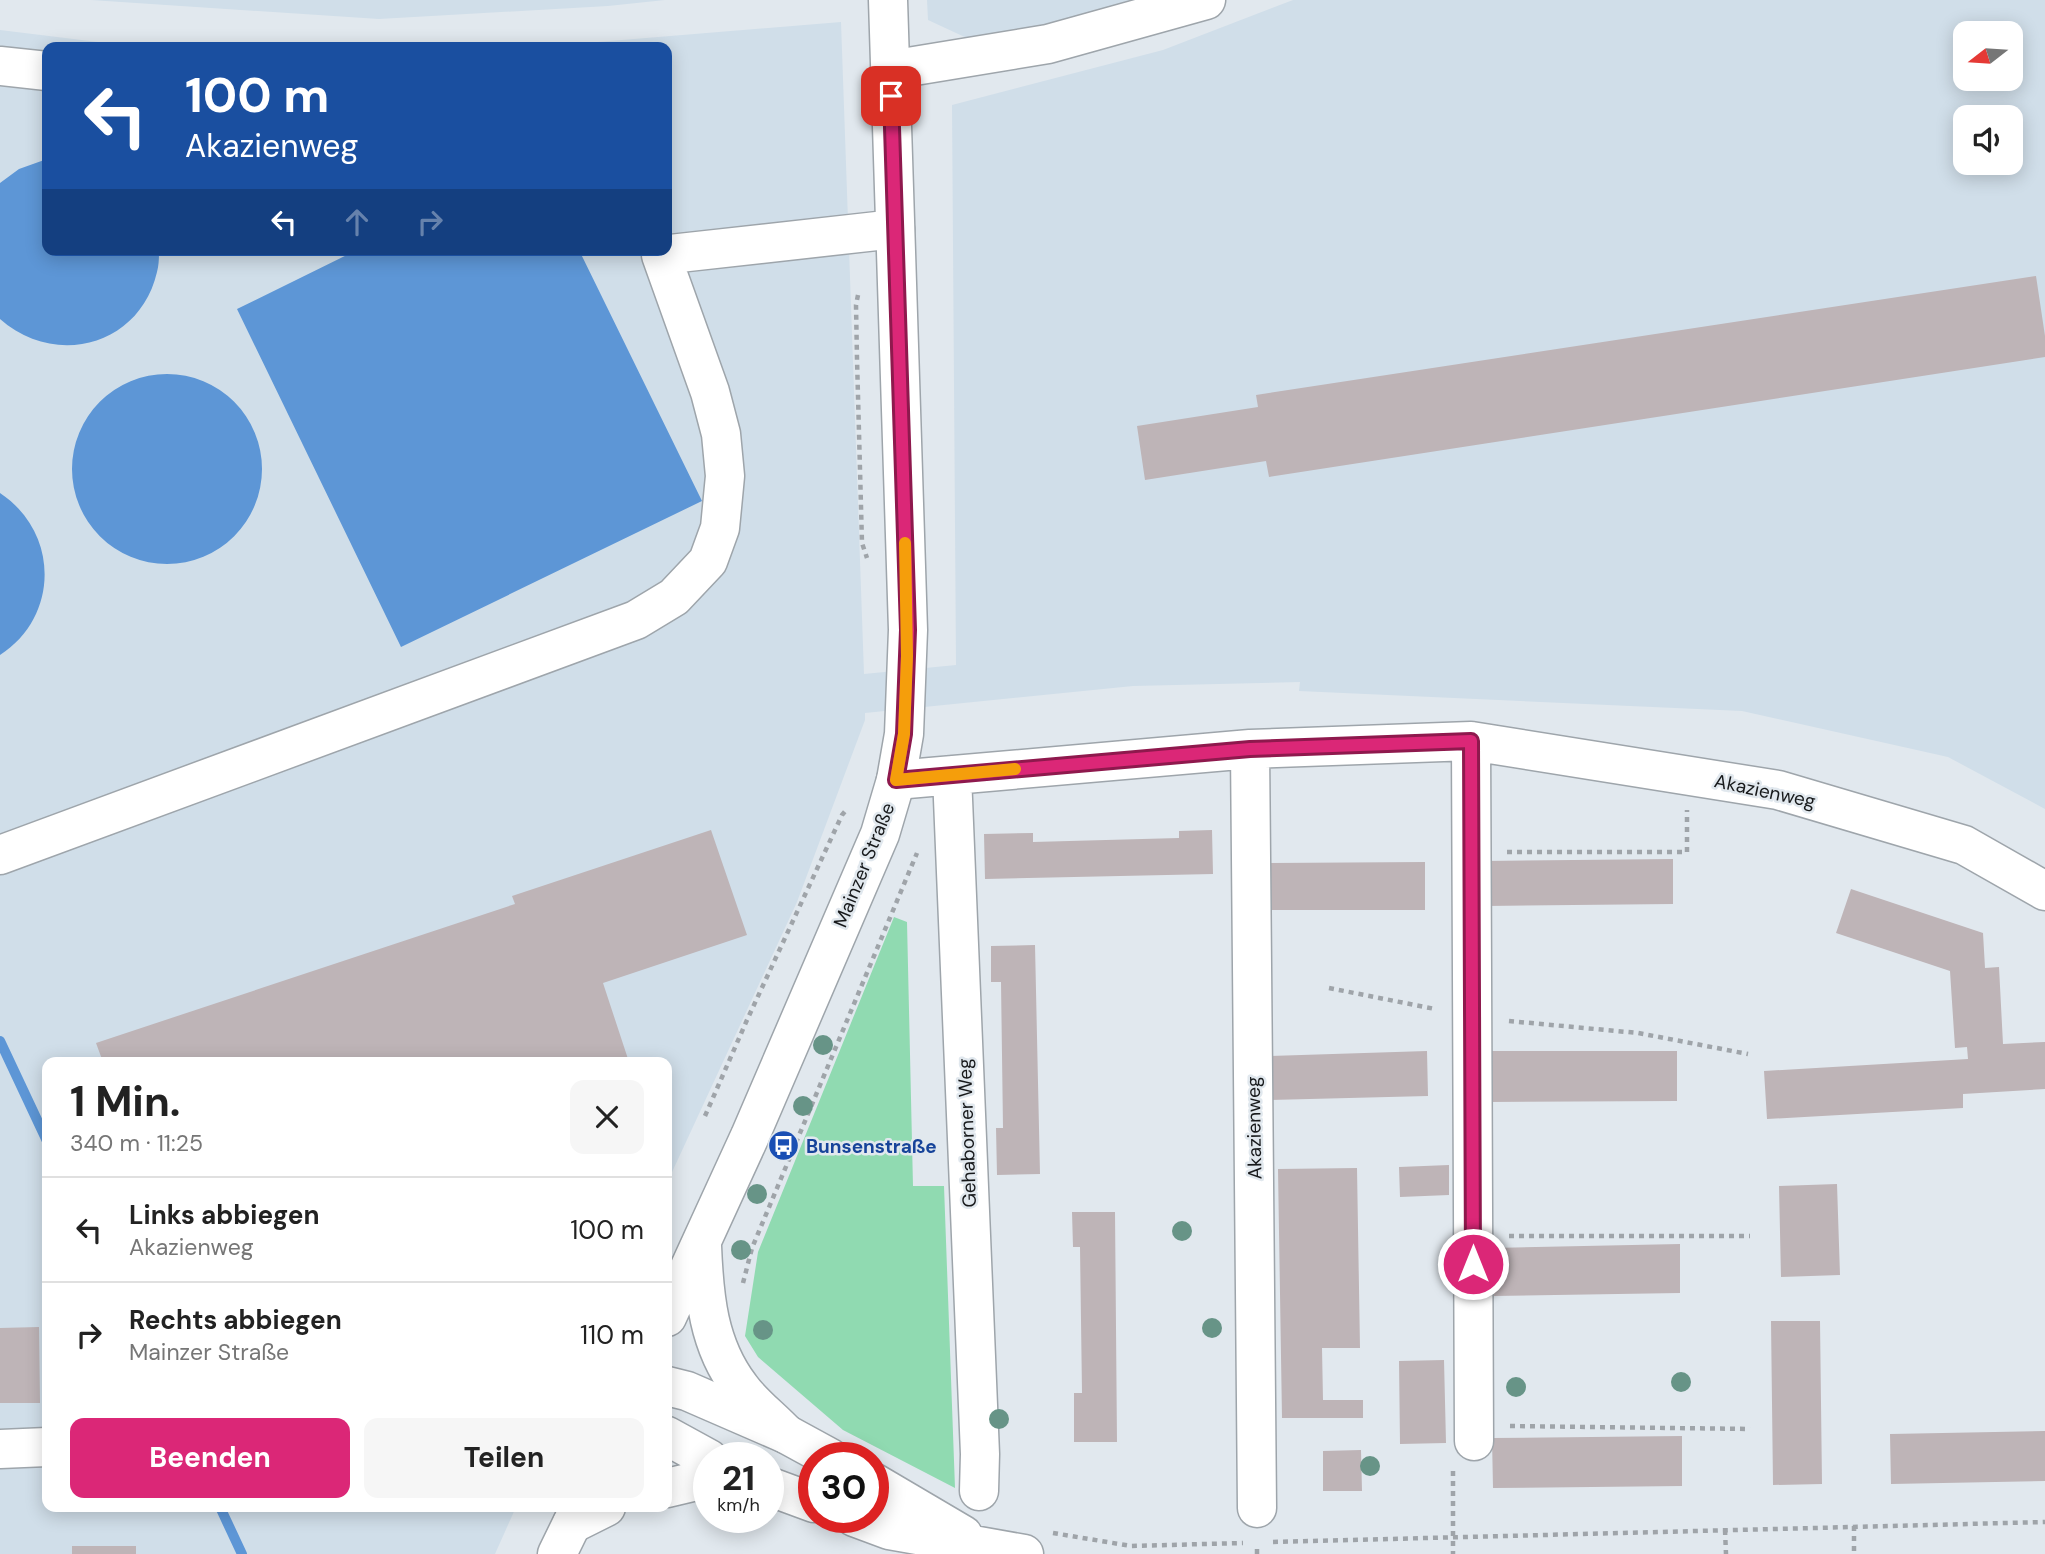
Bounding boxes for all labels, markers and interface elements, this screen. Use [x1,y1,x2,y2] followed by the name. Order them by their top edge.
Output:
[1953,21,2023,91] north arrow
[1953,21,2023,175] map controls
[185,63,329,127] text: 100 m
[861,66,921,126] pin
[70,70,161,161] icon: left
[872,77,910,115] icon: arrive
[1953,105,2023,175] button: sound
[185,125,358,167] text: Akazienweg
[265,203,303,241] icon: left
[338,203,376,241] icon: ahead
[411,203,449,241] icon: right
[1712,768,1818,814] street label: Akazienweg
[828,799,900,931] street label: Mainzer Straße
[952,1058,982,1208] street label: Gehaborner Weg
[70,1074,180,1129] text: 1 Min.
[1241,1076,1267,1180] street label: Akazienweg
[570,1080,644,1154] button: close
[70,1128,203,1158] text: 340 m · 11:25
[766,1129,800,1163] bus stop icon: Bunsenstraße
[806,1134,937,1159] place label: Bunsenstraße
[129,1198,319,1232] text: Links abbiegen
[70,1211,108,1249] icon: left
[570,1213,644,1247] text: 100 m
[1436,1227,1510,1301] position arrow
[129,1232,254,1262] text: Akazienweg
[129,1303,342,1337] text: Rechts abbiegen
[70,1316,108,1354] icon: right
[580,1318,644,1352] text: 110 m
[129,1337,289,1367] text: Mainzer Straße
[70,1418,350,1498] button: Beenden
[364,1418,644,1498] button: Teilen
[798,1442,889,1533] speed limit sign: 30
[722,1455,755,1501] text: 21
[717,1493,760,1517] text: km/h

